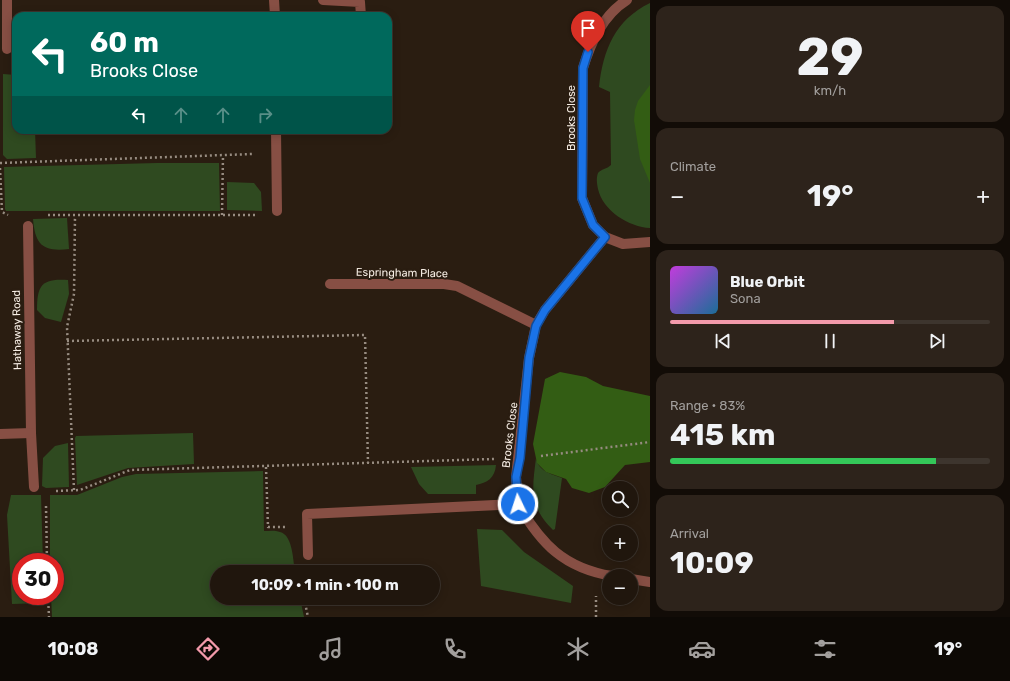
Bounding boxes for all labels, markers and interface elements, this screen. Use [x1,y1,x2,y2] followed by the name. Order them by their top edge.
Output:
[571,11,605,52] pin
[577,17,599,39] icon: arrive
[90,26,159,59] text: 60 m
[796,26,864,88] text: 29
[24,28,76,80] icon: left
[90,60,198,82] text: Brooks Close
[814,83,846,98] text: km/h
[565,85,578,151] street label: Brooks Close
[128,104,150,126] icon: left
[170,104,192,126] icon: ahead
[212,104,234,126] icon: ahead
[254,104,276,126] icon: right
[670,159,716,174] text: Climate
[807,178,854,214] text: 19°
[670,183,684,210] text: −
[976,183,990,210] text: +
[356,266,448,280] street label: Espringham Place
[730,273,805,291] text: Blue Orbit
[10,290,24,370] street label: Hathaway Road
[730,291,761,306] text: Sona
[712,330,734,352] icon: previous
[819,330,841,352] icon: pause
[926,330,948,352] icon: next
[670,398,745,413] text: Range · 83%
[500,401,520,469] street label: Brooks Close
[670,417,775,453] text: 415 km
[602,481,638,605] map controls
[602,481,638,517] button: search
[497,483,539,525] position arrow
[602,525,638,561] button: +
[670,526,709,541] text: Arrival
[670,545,754,581] text: 10:09
[12,553,64,605] speed limit sign: 30
[602,569,638,605] button: −
[251,576,399,594] text: 10:09 · 1 min · 100 m
[194,635,222,663] icon: directions
[317,635,345,663] icon: music
[441,635,469,663] icon: phone
[564,635,592,663] icon: climate
[688,635,716,663] icon: car
[811,635,839,663] icon: filters
[48,638,99,660] text: 10:08
[934,638,962,660] text: 19°

